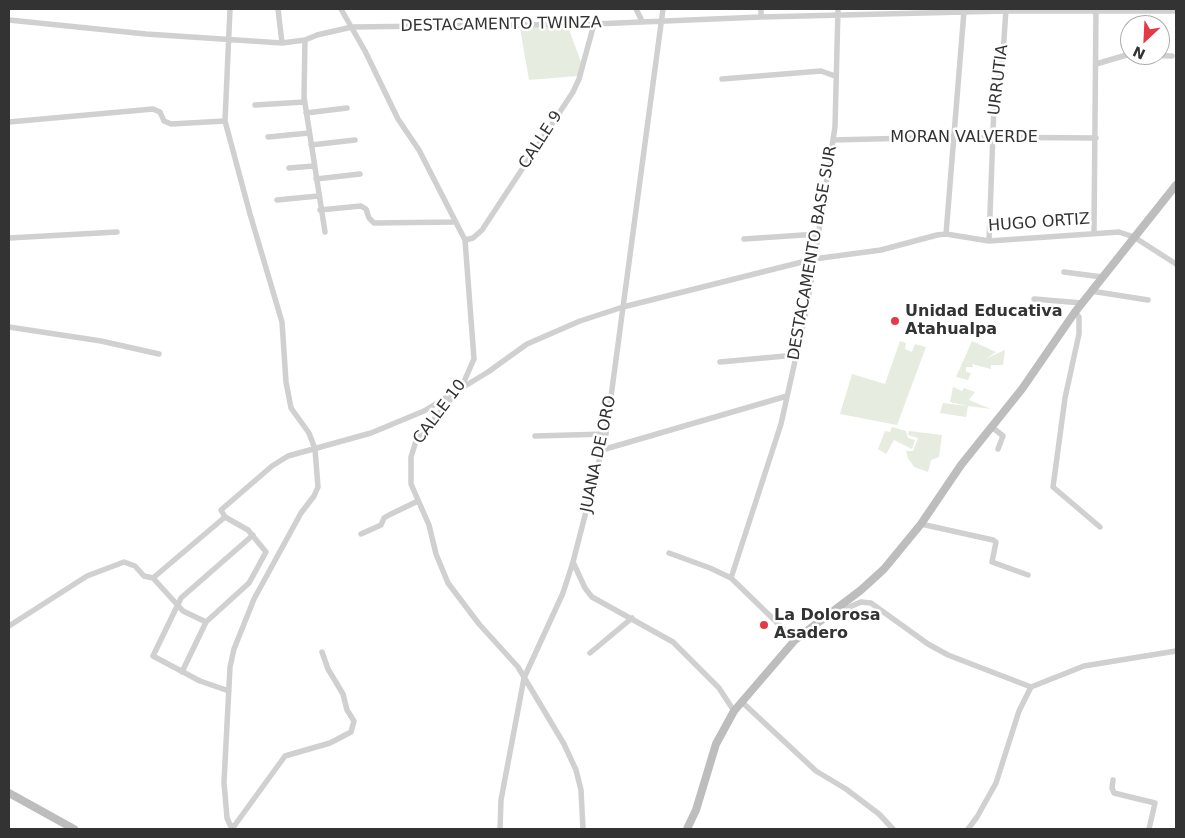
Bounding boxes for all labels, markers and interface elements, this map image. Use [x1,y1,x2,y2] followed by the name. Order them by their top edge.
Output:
[400,14,602,36] street label: DESTACAMENTO TWINZA
[1120,15,1170,65] north arrow
[1130,43,1148,62] text: N
[985,44,1013,116] street label: URRUTIA
[515,107,567,173] street label: CALLE 9
[890,128,1038,148] street label: MORAN VALVERDE
[785,144,841,362] street label: DESTACAMENTO BASE SUR
[988,210,1090,236] street label: HUGO ORTIZ
[905,302,1063,340] place label: Unidad Educativa Atahualpa
[889,315,901,327] marker: Unidad Educativa Atahualpa
[410,376,470,448] street label: CALLE 10
[577,394,621,514] street label: JUANA DE ORO
[774,606,881,644] place label: La Dolorosa Asadero
[758,619,770,631] marker: La Dolorosa Asadero

